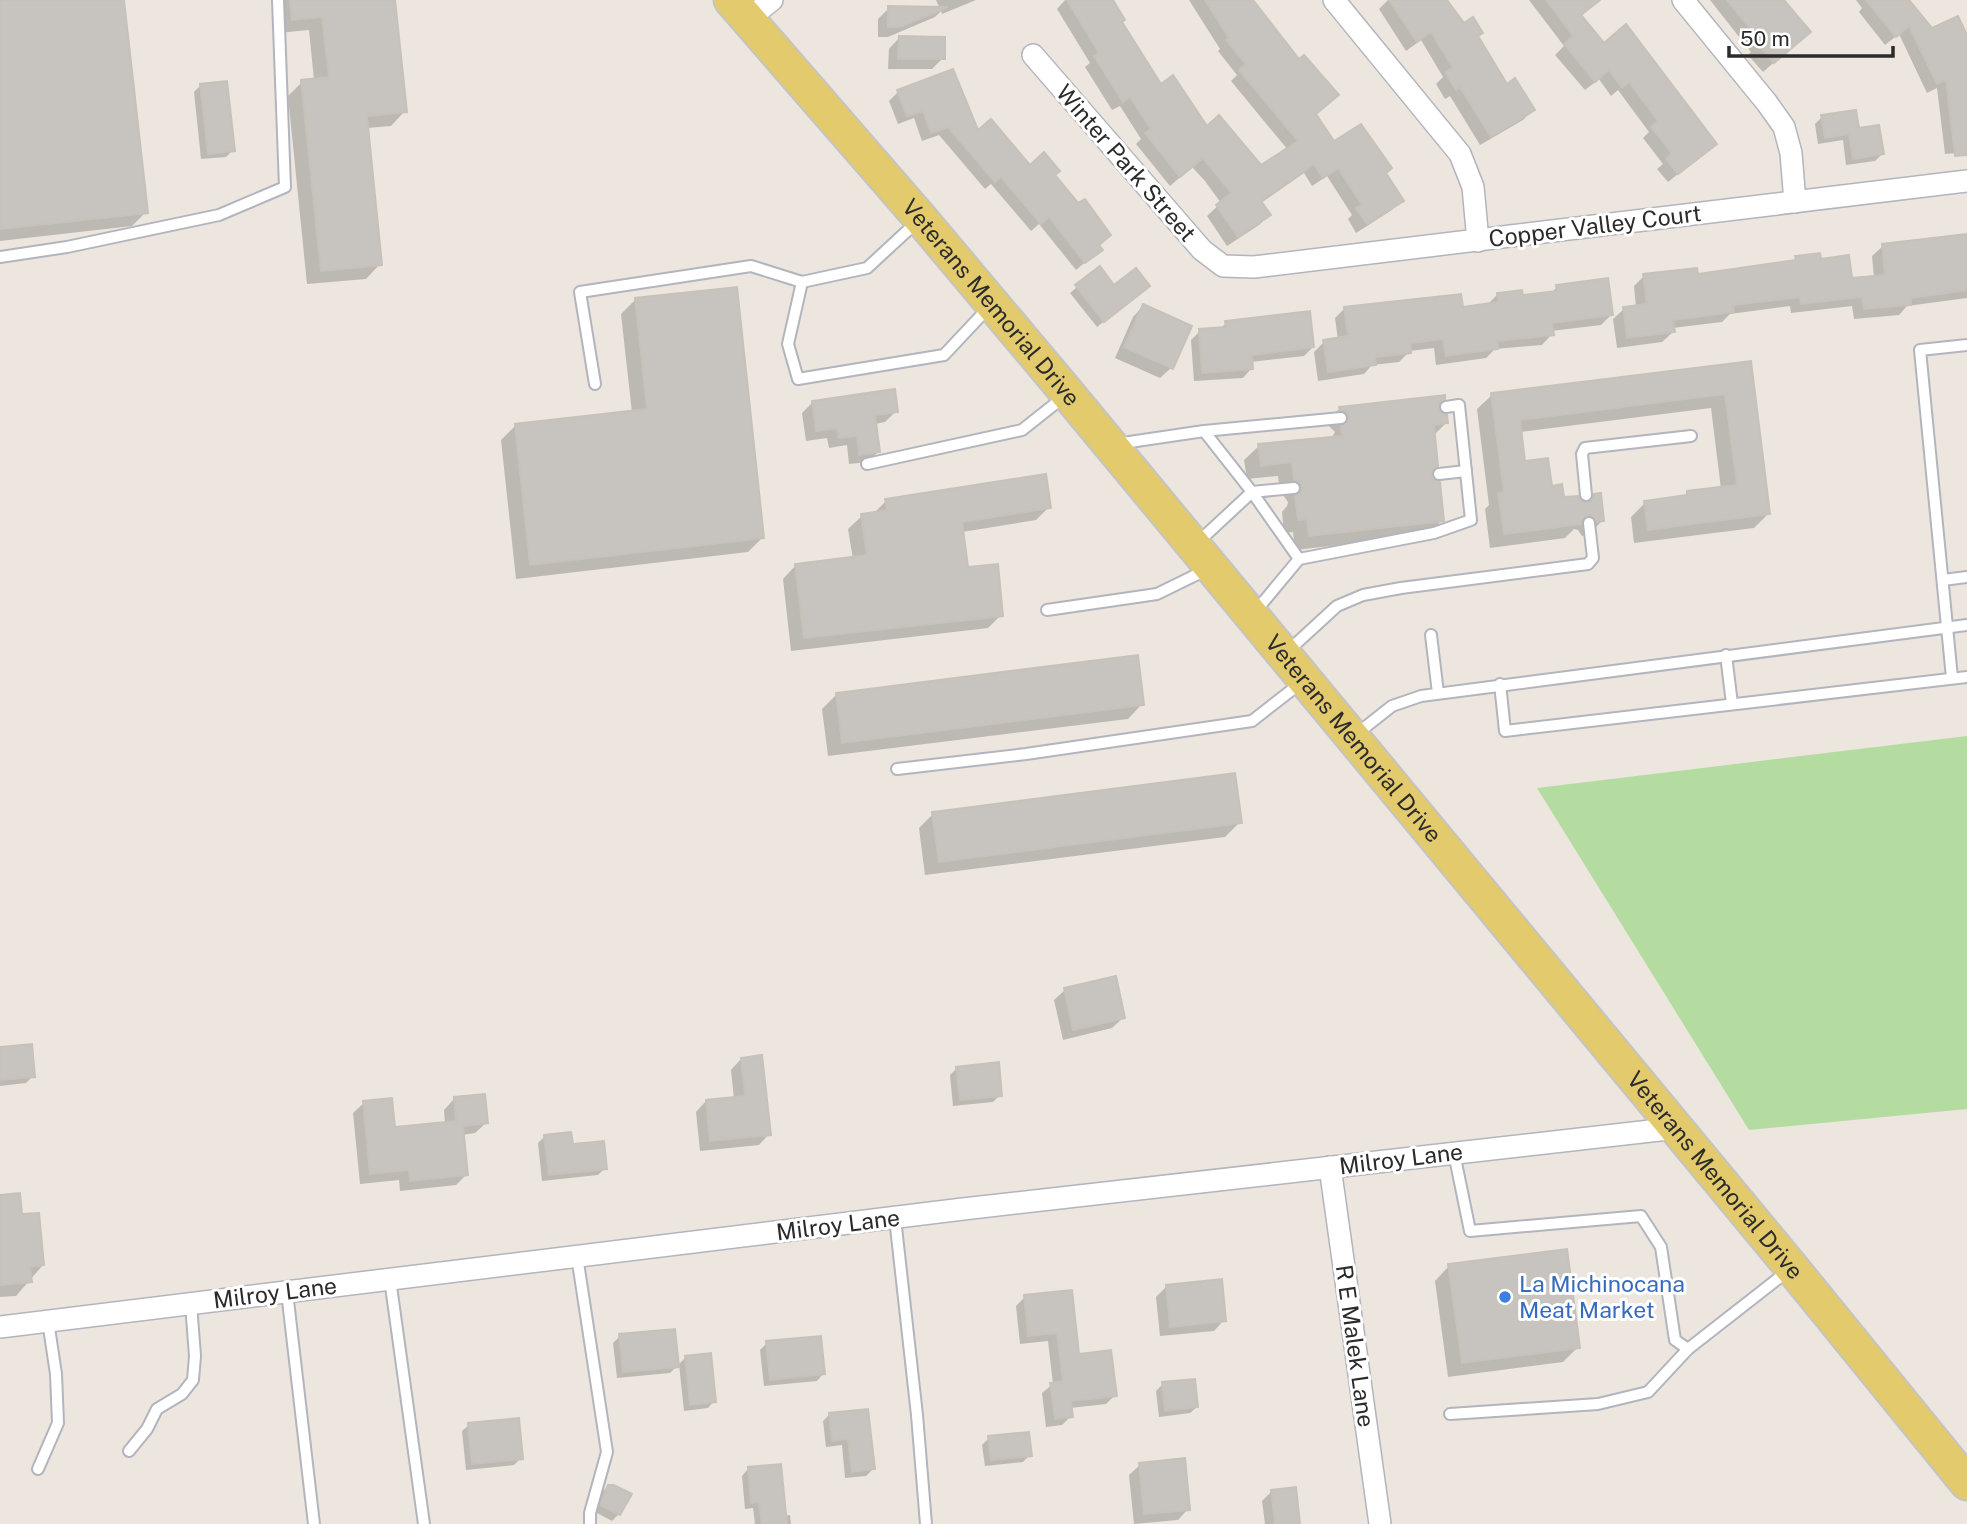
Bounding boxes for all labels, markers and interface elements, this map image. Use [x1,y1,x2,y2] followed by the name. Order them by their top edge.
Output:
[1729,14,1894,58] scale bar
[1740,26,1790,51] text: 50 m
[1051,79,1202,246] street label: Winter Park Street
[897,193,1086,411] street label: Veterans Memorial Drive
[1487,199,1703,252] street label: Copper Valley Court
[1260,629,1448,848] street label: Veterans Memorial Drive
[1622,1066,1809,1284] street label: Veterans Memorial Drive
[1338,1138,1464,1179] street label: Milroy Lane
[775,1204,901,1245] street label: Milroy Lane
[1331,1263,1380,1429] street label: R E Malek Lane
[1519,1270,1685,1323] place label: La Michinocana Meat Market
[212,1272,338,1313] street label: Milroy Lane
[1497,1289,1513,1305] marker: La Michinocana Meat Market

